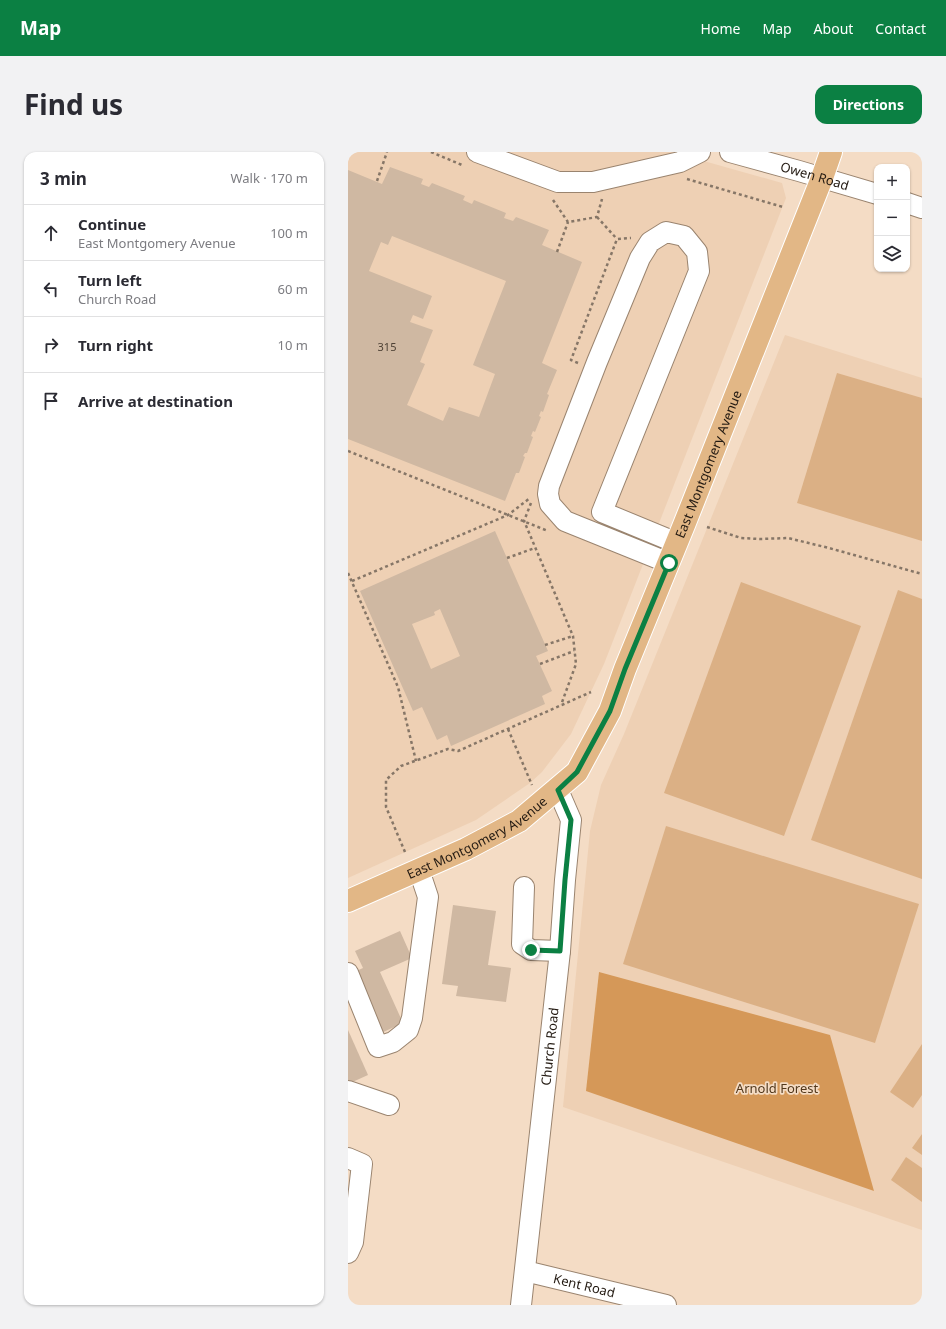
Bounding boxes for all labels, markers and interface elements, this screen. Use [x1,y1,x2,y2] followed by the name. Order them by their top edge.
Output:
[20,15,61,41] text: Map
[701,19,740,38] text: Home
[762,19,792,38] text: Map
[814,19,853,38] text: About
[875,19,926,38] text: Contact
[24,85,123,123] text: Find us
[815,85,922,124] button: Directions
[779,157,851,194] street label: Owen Road
[874,164,910,272] map controls
[874,164,910,200] button: +
[40,167,87,190] text: 3 min
[230,169,308,187] text: Walk · 170 m
[874,200,910,236] button: −
[78,214,146,234] text: Continue
[40,222,62,244] icon: ahead
[270,224,308,242] text: 100 m
[78,234,236,252] text: East Montgomery Avenue
[874,236,910,272] button: layers
[78,270,142,290] text: Turn left
[40,278,62,300] icon: left
[278,280,308,298] text: 60 m
[78,290,156,308] text: Church Road
[40,334,62,356] icon: right
[78,335,153,355] text: Turn right
[278,336,308,354] text: 10 m
[378,339,396,354] house number: 315
[671,387,746,541] street label: East Montgomery Avenue
[40,390,62,412] icon: arrive
[78,391,233,411] text: Arrive at destination
[660,554,678,572] route start
[404,792,551,883] street label: East Montgomery Avenue
[522,941,540,959] route end
[536,1007,563,1087] street label: Church Road
[736,1079,818,1097] park label: Arnold Forest
[552,1269,617,1301] street label: Kent Road

